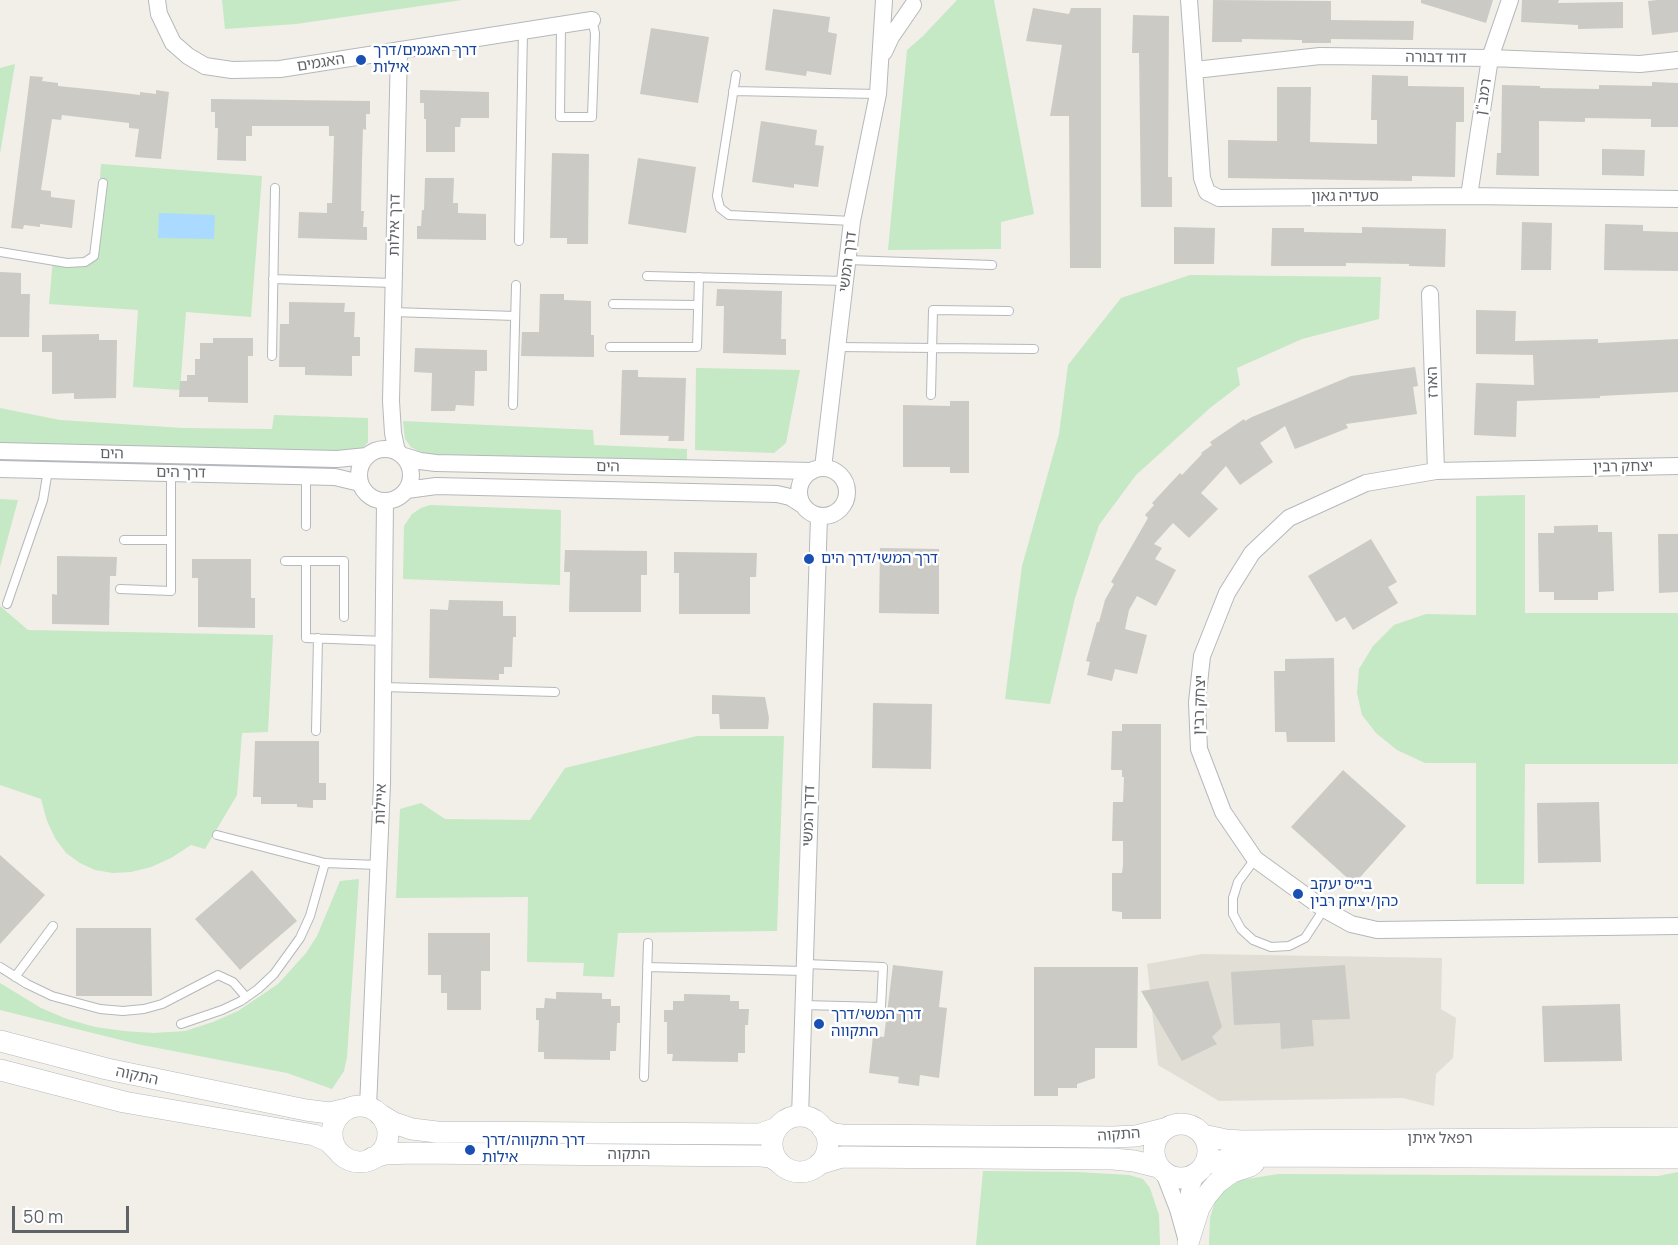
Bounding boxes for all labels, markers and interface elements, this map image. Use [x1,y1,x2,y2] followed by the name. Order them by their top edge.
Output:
[373,42,477,77] place label: דרך האגמים/דרך אילות
[1405,48,1467,68] street label: דוד דבורה
[296,50,346,76] street label: האגמים
[354,53,368,67] marker: דרך האגמים/דרך אילות
[1472,77,1496,117] street label: רמב"ן
[1311,188,1379,206] street label: סעדיה גאון
[385,194,405,256] street label: דרך אילות
[835,231,861,293] street label: דרך המשי
[1423,366,1443,398] street label: הארז
[100,445,124,463] street label: הים
[1593,457,1653,477] street label: יצחק רבין
[596,458,620,476] street label: הים
[156,464,206,482] street label: דרך הים
[821,550,938,568] place label: דרך המשי/דרך הים
[802,552,816,566] marker: דרך המשי/דרך הים
[1190,675,1210,735] street label: יצחק רבין
[371,783,391,825] street label: איילות
[799,785,819,847] street label: דדך המשי
[1310,876,1398,911] place label: בי״ס יעקב כהן/יצחק רבין
[1291,887,1305,901] marker: בי״ס יעקב כהן/יצחק רבין
[831,1006,921,1041] place label: דרך המשי/דרך התקווה
[812,1017,826,1031] marker: דרך המשי/דרך התקווה
[114,1063,160,1089] street label: התקוה
[1097,1125,1141,1145] street label: התקוה
[1407,1130,1473,1148] street label: רפאל איתן
[482,1132,585,1167] place label: דרך התקווה/דרך אילות
[463,1143,477,1157] marker: דרך התקווה/דרך אילות
[607,1146,651,1164] street label: התקוה
[15,1194,132,1232] scale bar
[23,1204,63,1228] text: 50 m

